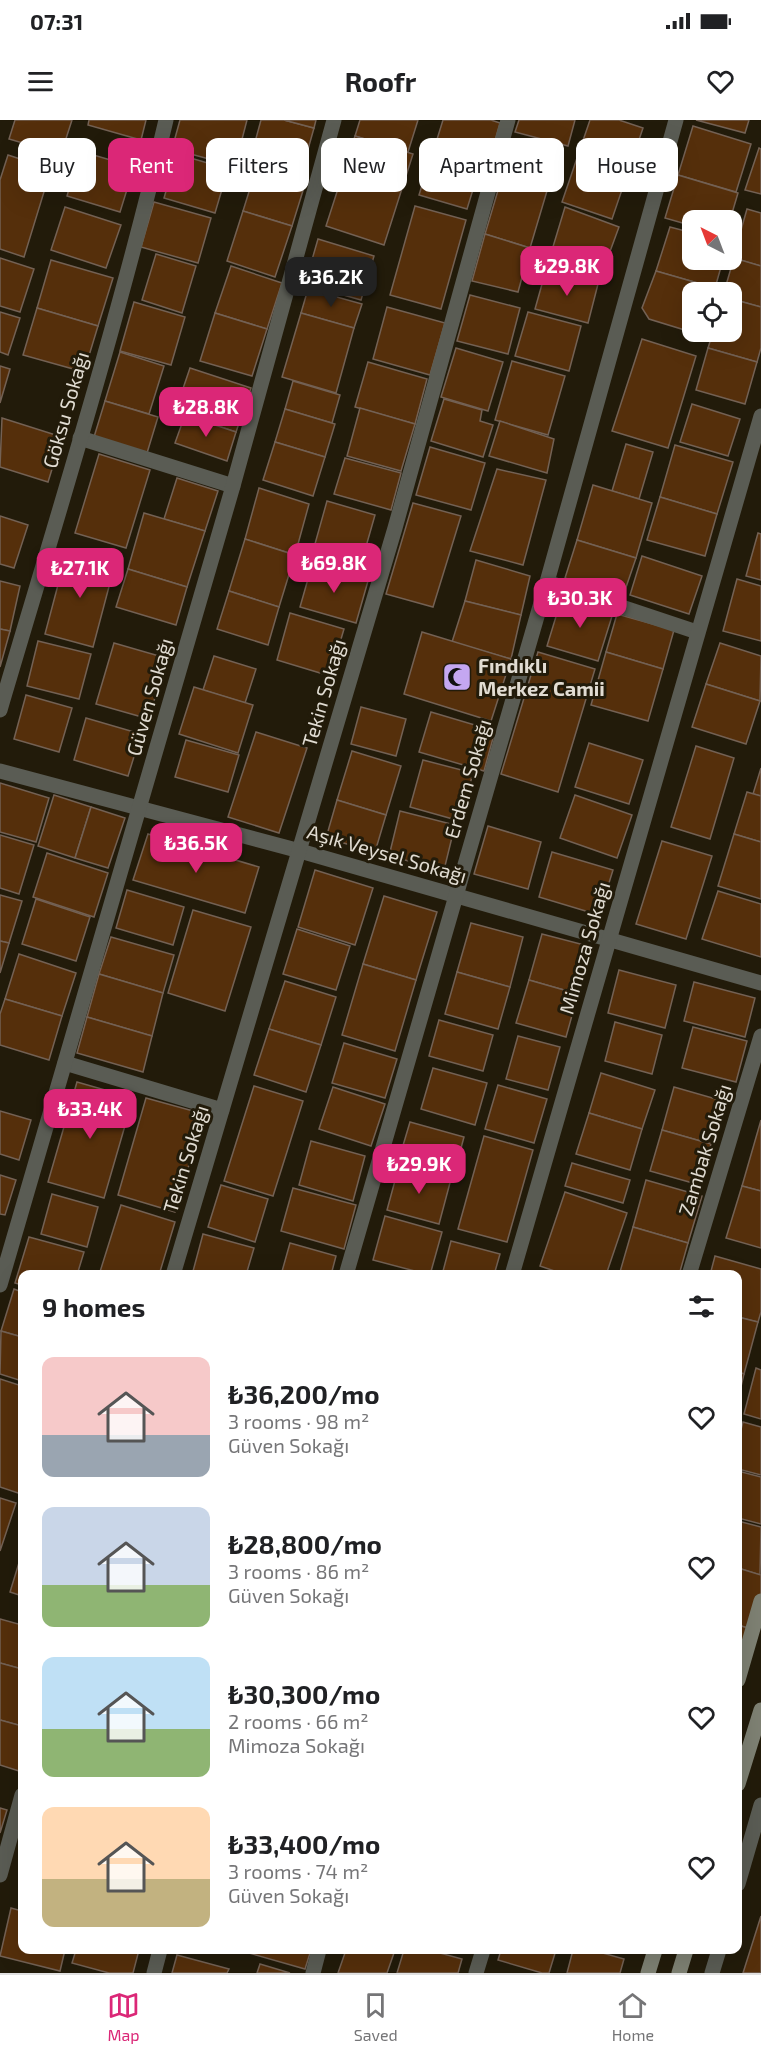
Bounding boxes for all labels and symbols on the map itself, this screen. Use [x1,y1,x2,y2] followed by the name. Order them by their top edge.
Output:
[682,210,742,270] north arrow
[518,246,616,297] pin: ₺29.8K
[282,257,380,308] pin: ₺36.2K
[37,349,93,471] street label: Göksu Sokağı
[157,387,255,438] pin: ₺28.8K
[285,543,383,594] pin: ₺69.8K
[31,548,129,599] pin: ₺27.1K
[531,578,629,629] pin: ₺30.3K
[121,635,177,758] street label: Güven Sokağı
[296,636,350,749] street label: Tekin Sokağı
[478,653,605,700] place label: Fındıklı Merkez Camii
[441,661,473,693] mosque icon: Fındıklı Merkez Camii
[439,716,496,841] street label: Erdem Sokağı
[304,819,470,888] street label: Aşık Veysel Sokağı
[147,823,245,874] pin: ₺36.5K
[554,879,614,1017] street label: Mimoza Sokağı
[673,1081,735,1218] street label: Zambak Sokağı
[41,1089,139,1140] pin: ₺33.4K
[157,1102,213,1215] street label: Tekin Sokağı
[370,1144,468,1195] pin: ₺29.9K

